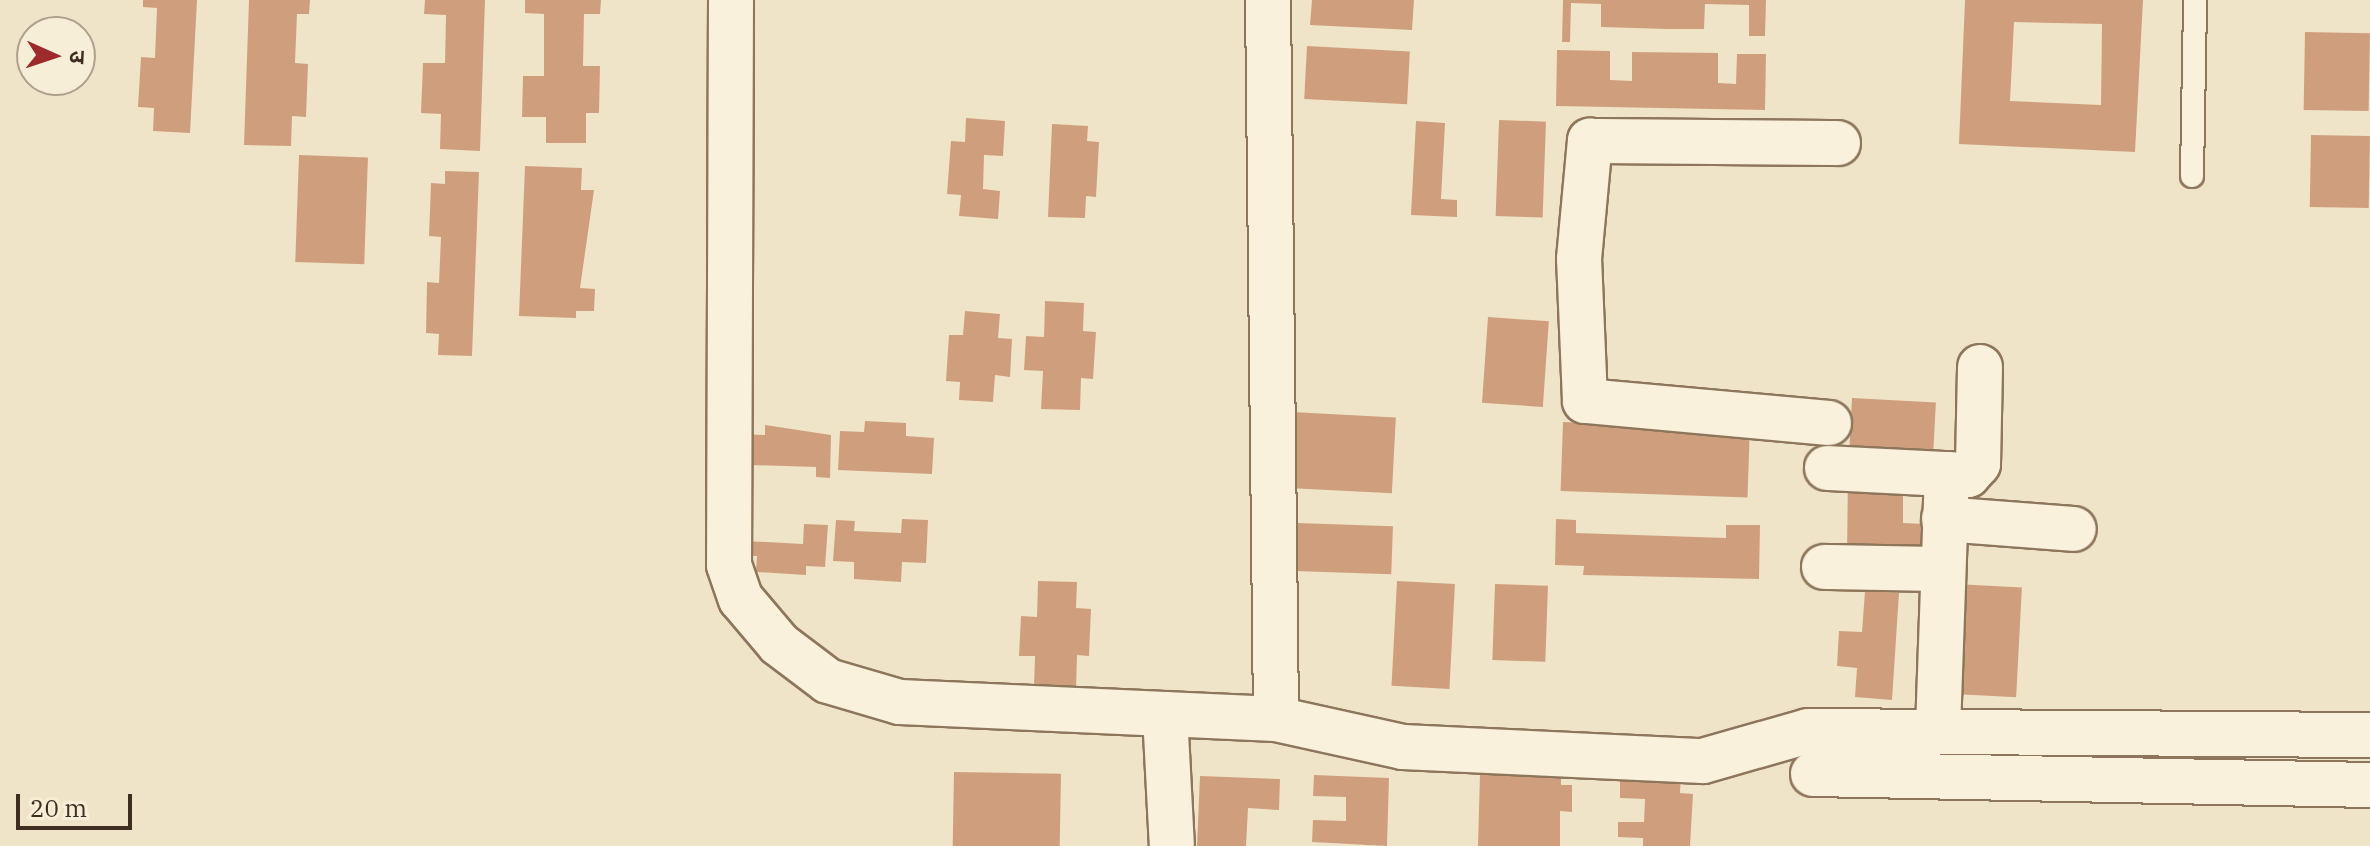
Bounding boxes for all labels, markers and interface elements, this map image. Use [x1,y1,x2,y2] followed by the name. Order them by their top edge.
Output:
[16,16,96,96] north arrow
[64,50,93,64] text: उ
[20,778,136,828] scale bar
[30,792,87,824] text: 20 m

